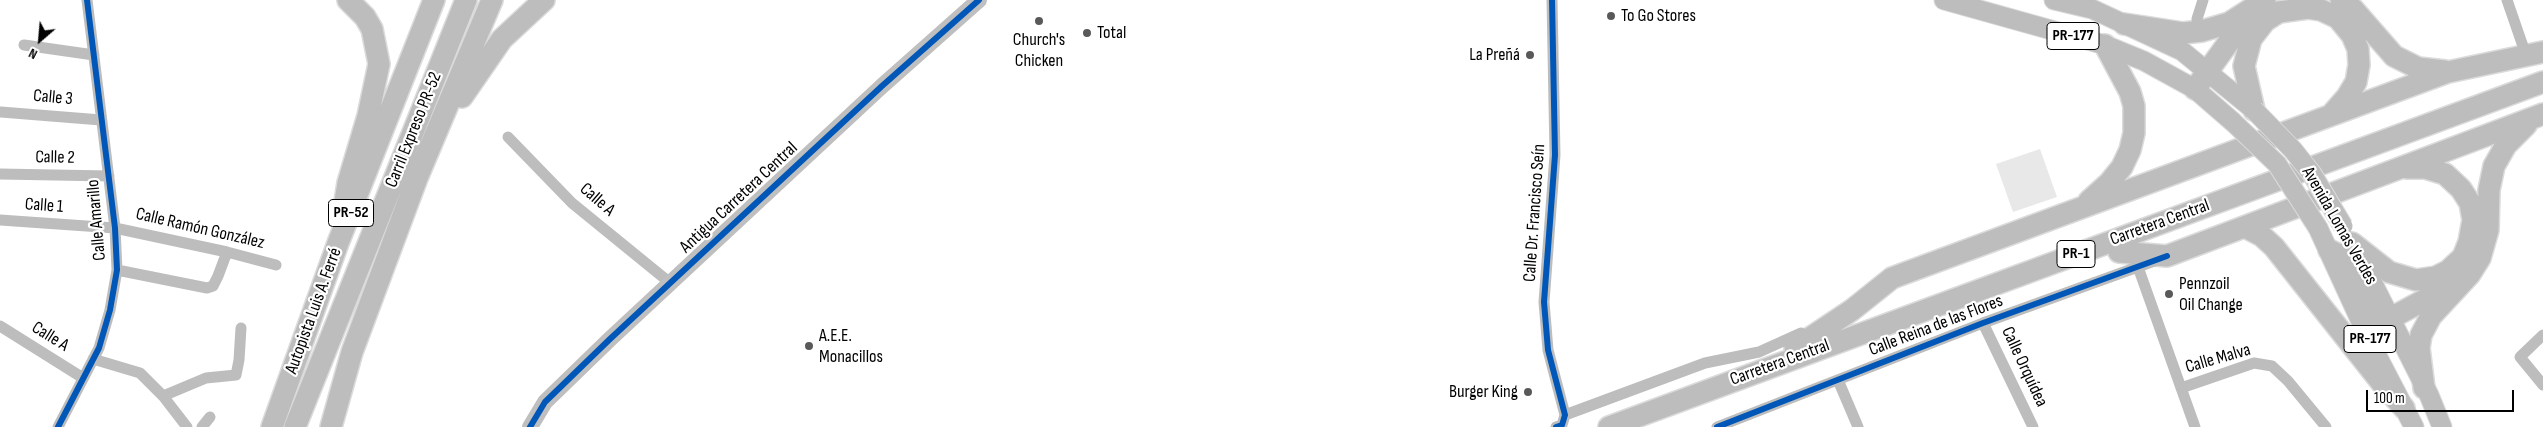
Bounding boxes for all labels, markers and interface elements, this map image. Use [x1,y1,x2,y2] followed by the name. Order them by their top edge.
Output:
[1621,5,1696,27] place label: To Go Stores
[1605,10,1617,22] marker: To Go Stores
[15,15,65,65] north arrow
[1033,15,1045,27] marker: Church's Chicken
[1097,22,1126,44] place label: Total
[2047,22,2099,50] road number: PR-177
[1081,27,1093,39] marker: Total
[1013,29,1065,72] place label: Church's Chicken
[1469,44,1520,66] place label: La Preñá
[26,45,40,63] text: N
[1524,49,1536,61] marker: La Preñá
[381,69,447,191] street label: Carril Expreso PR-52
[32,86,74,110] street label: Calle 3
[676,138,802,258] street label: Antigua Carretera Central
[1519,143,1551,283] street label: Calle Dr. Francisco Seín
[35,147,75,169] street label: Calle 2
[2297,163,2381,289] street label: Avenida Lomas Verdes
[83,179,111,261] street label: Calle Amarillo
[575,179,619,221] street label: Calle A
[24,194,64,218] street label: Calle 1
[2107,195,2213,251] street label: Carretera Central
[328,200,374,227] road number: PR-52
[134,204,266,254] street label: Calle Ramón González
[2057,240,2095,268] road number: PR-1
[281,245,347,377] street label: Autopista Luis A. Ferré
[2179,273,2243,316] place label: Pennzoil Oil Change
[2163,288,2175,300] marker: Pennzoil Oil Change
[1866,291,2006,361] street label: Calle Reina de las Flores
[27,317,73,357] street label: Calle A
[1996,323,2052,411] street label: Calle Orquídea
[819,325,883,368] place label: A.E.E. Monacillos
[2344,326,2396,352] road number: PR-177
[1727,335,1833,391] street label: Carretera Central
[2183,339,2253,379] street label: Calle Malva
[803,340,815,352] marker: A.E.E. Monacillos
[2368,380,2516,412] scale bar
[1449,381,1518,403] place label: Burger King
[1522,386,1534,398] marker: Burger King
[2374,389,2405,408] text: 100 m

